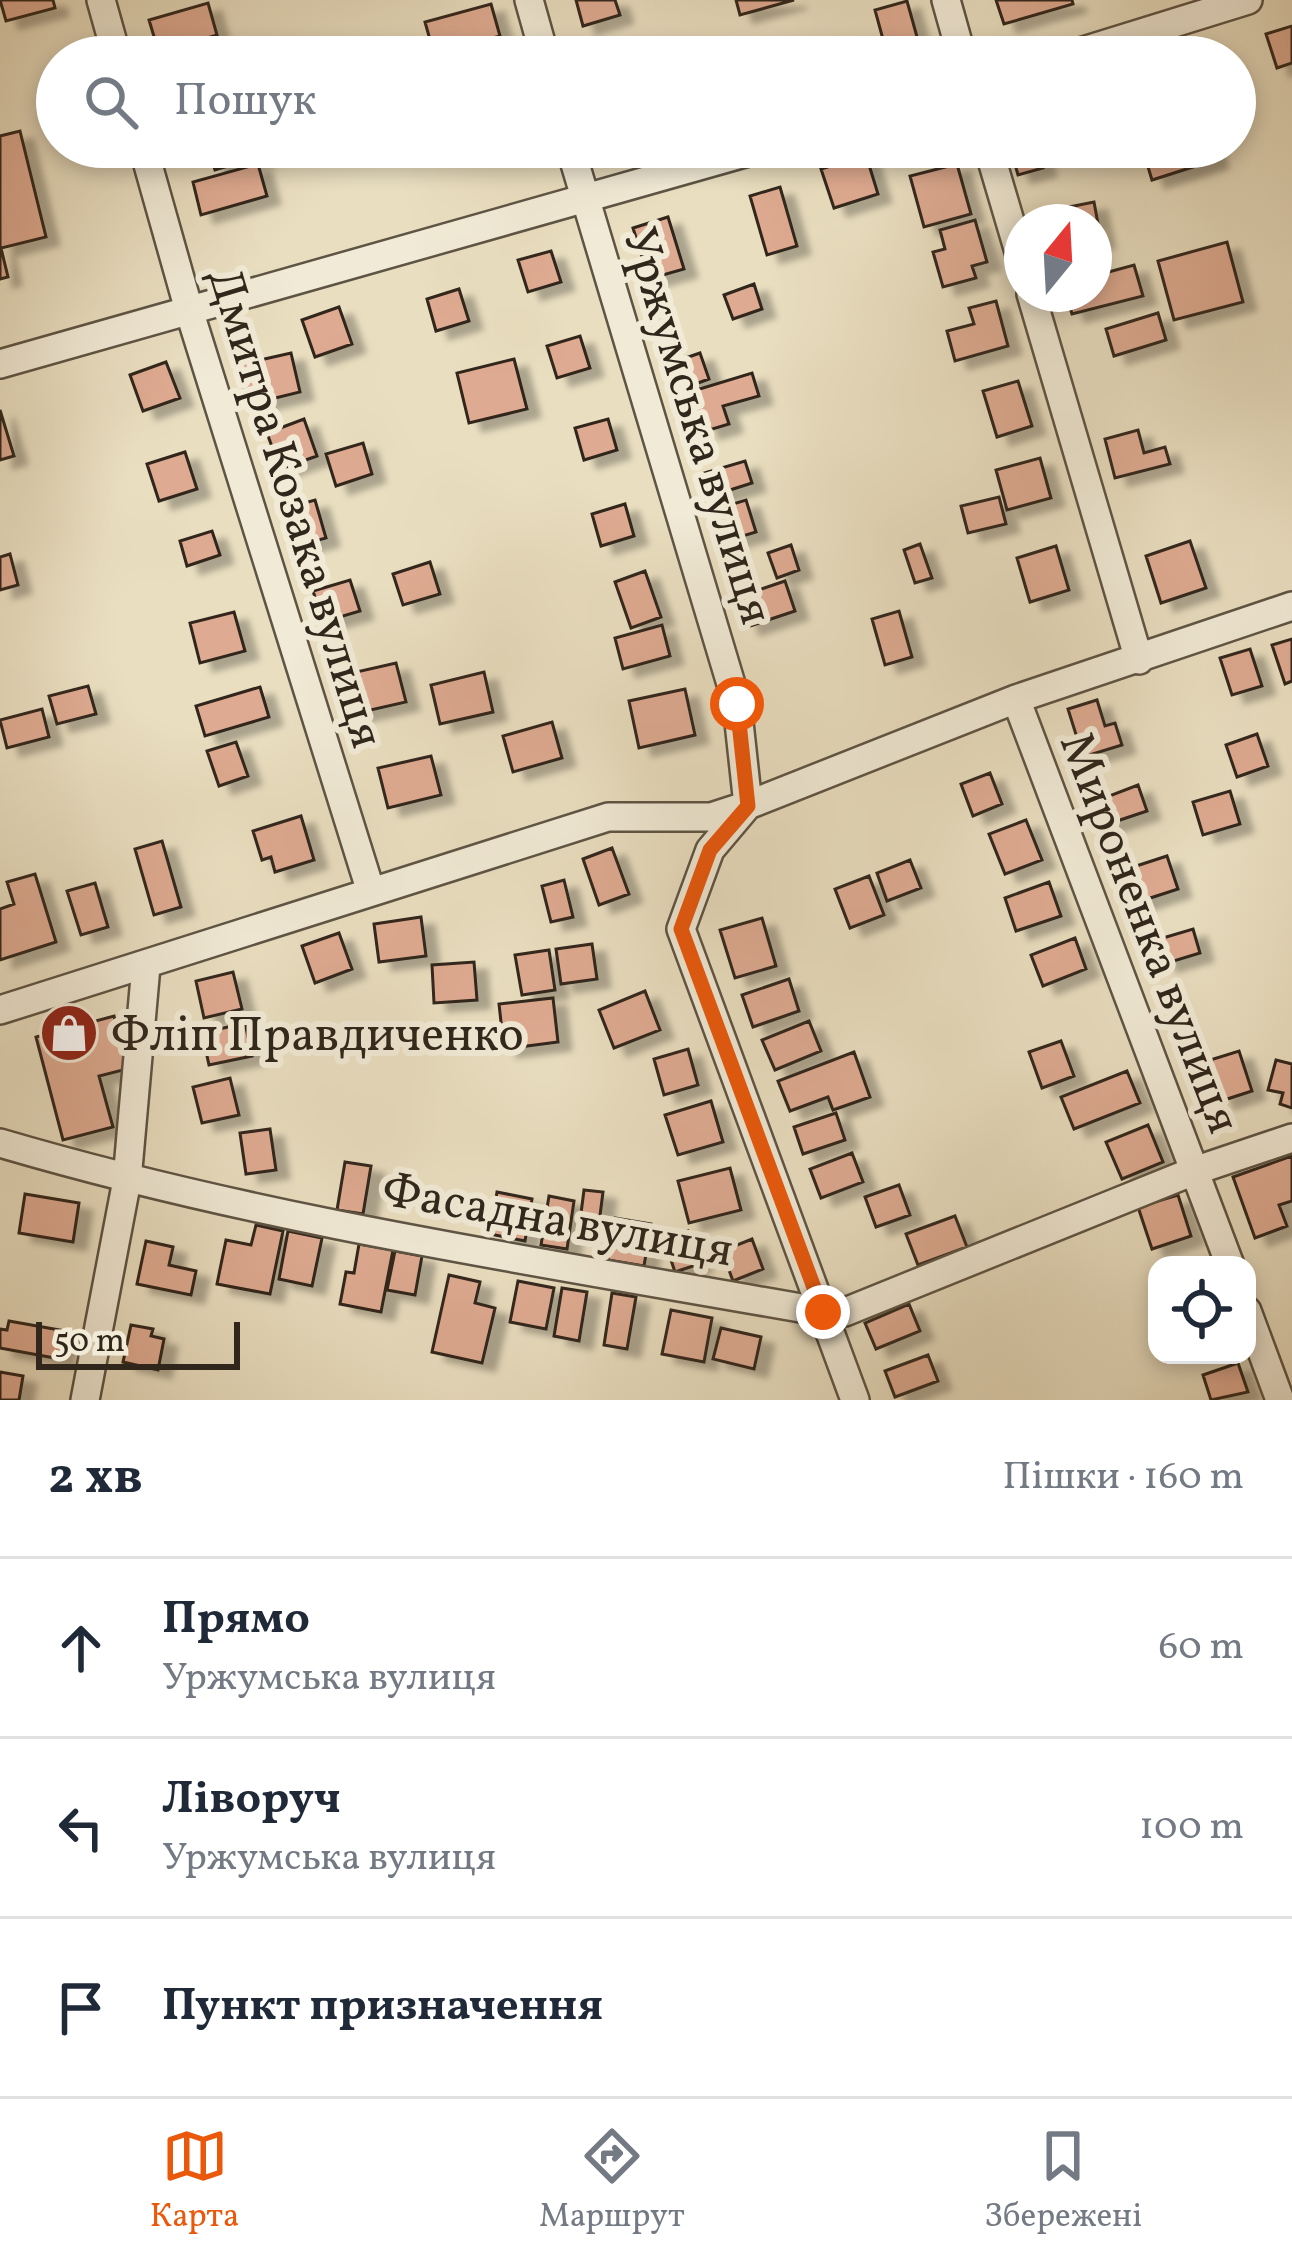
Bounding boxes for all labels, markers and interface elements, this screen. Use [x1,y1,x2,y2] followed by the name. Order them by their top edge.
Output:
[36,36,1256,168] search box
[78,69,144,135] icon: search
[174,71,317,134] text: Пошук
[1004,204,1112,312] north arrow
[604,220,788,633] street label: Уржумська вулиця
[189,260,399,757] street label: Дмитра Козака вулиця
[710,677,764,731] route start
[1040,723,1255,1144] street label: Мироненка вулиця
[38,1002,100,1064] shop icon: Фліп Правдиченко
[111,1004,524,1071] place label: Фліп Правдиченко
[377,1159,738,1286] street label: Фасадна вулиця
[1148,1256,1256,1364] map controls
[1148,1256,1256,1364] button: locate
[796,1285,850,1339] route end
[36,1316,240,1369] scale bar
[54,1320,125,1366] text: 50 m
[48,1443,143,1514] text: 2 хв
[1003,1451,1244,1505] text: Пішки · 160 m
[162,1589,310,1652] text: Прямо
[48,1615,114,1681] icon: ahead
[1159,1621,1244,1675] text: 60 m
[162,1652,496,1706] text: Уржумська вулиця
[162,1769,341,1832] text: Ліворуч
[48,1795,114,1861] icon: left
[1139,1801,1244,1855] text: 100 m
[162,1832,496,1886] text: Уржумська вулиця
[48,1975,114,2041] icon: arrive
[162,1976,603,2039] text: Пункт призначення
[150,2123,239,2241] tab: Карта
[539,2123,685,2241] tab: Маршрут
[984,2123,1142,2241] tab: Збережені

